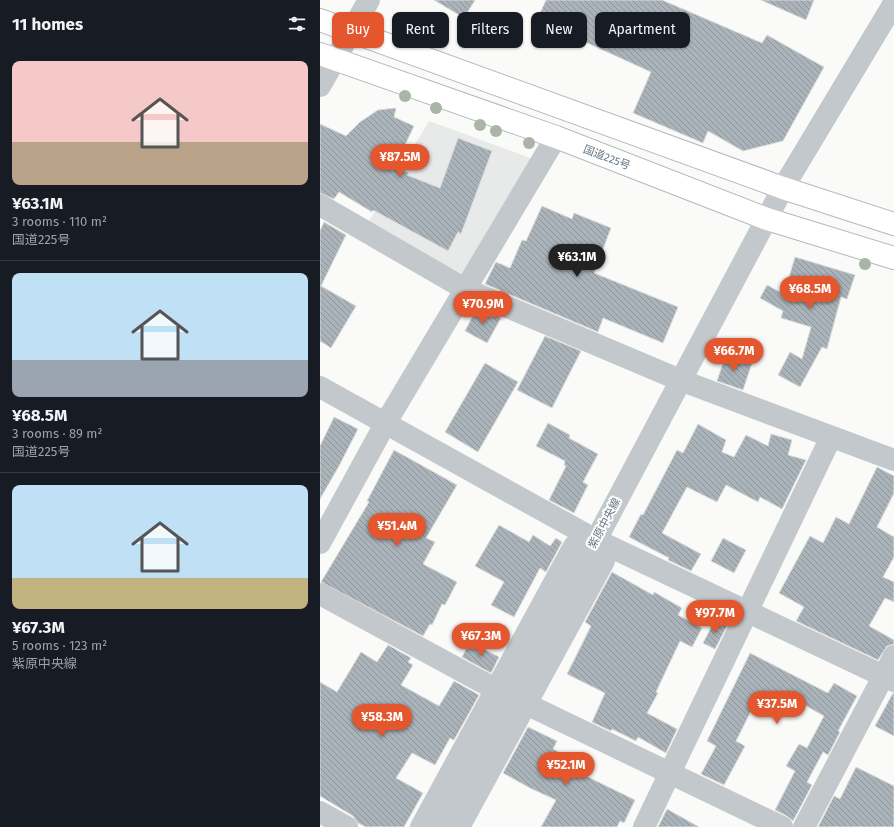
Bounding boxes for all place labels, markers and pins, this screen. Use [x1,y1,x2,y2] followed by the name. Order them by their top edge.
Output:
[367,144,433,178] pin: ¥87.5M
[544,244,610,278] pin: ¥63.1M
[777,276,843,310] pin: ¥68.5M
[450,291,516,325] pin: ¥70.9M
[701,338,767,372] pin: ¥66.7M
[364,513,430,547] pin: ¥51.4M
[682,600,748,634] pin: ¥97.7M
[448,623,514,657] pin: ¥67.3M
[744,691,810,725] pin: ¥37.5M
[349,704,415,738] pin: ¥58.3M
[533,752,599,786] pin: ¥52.1M

